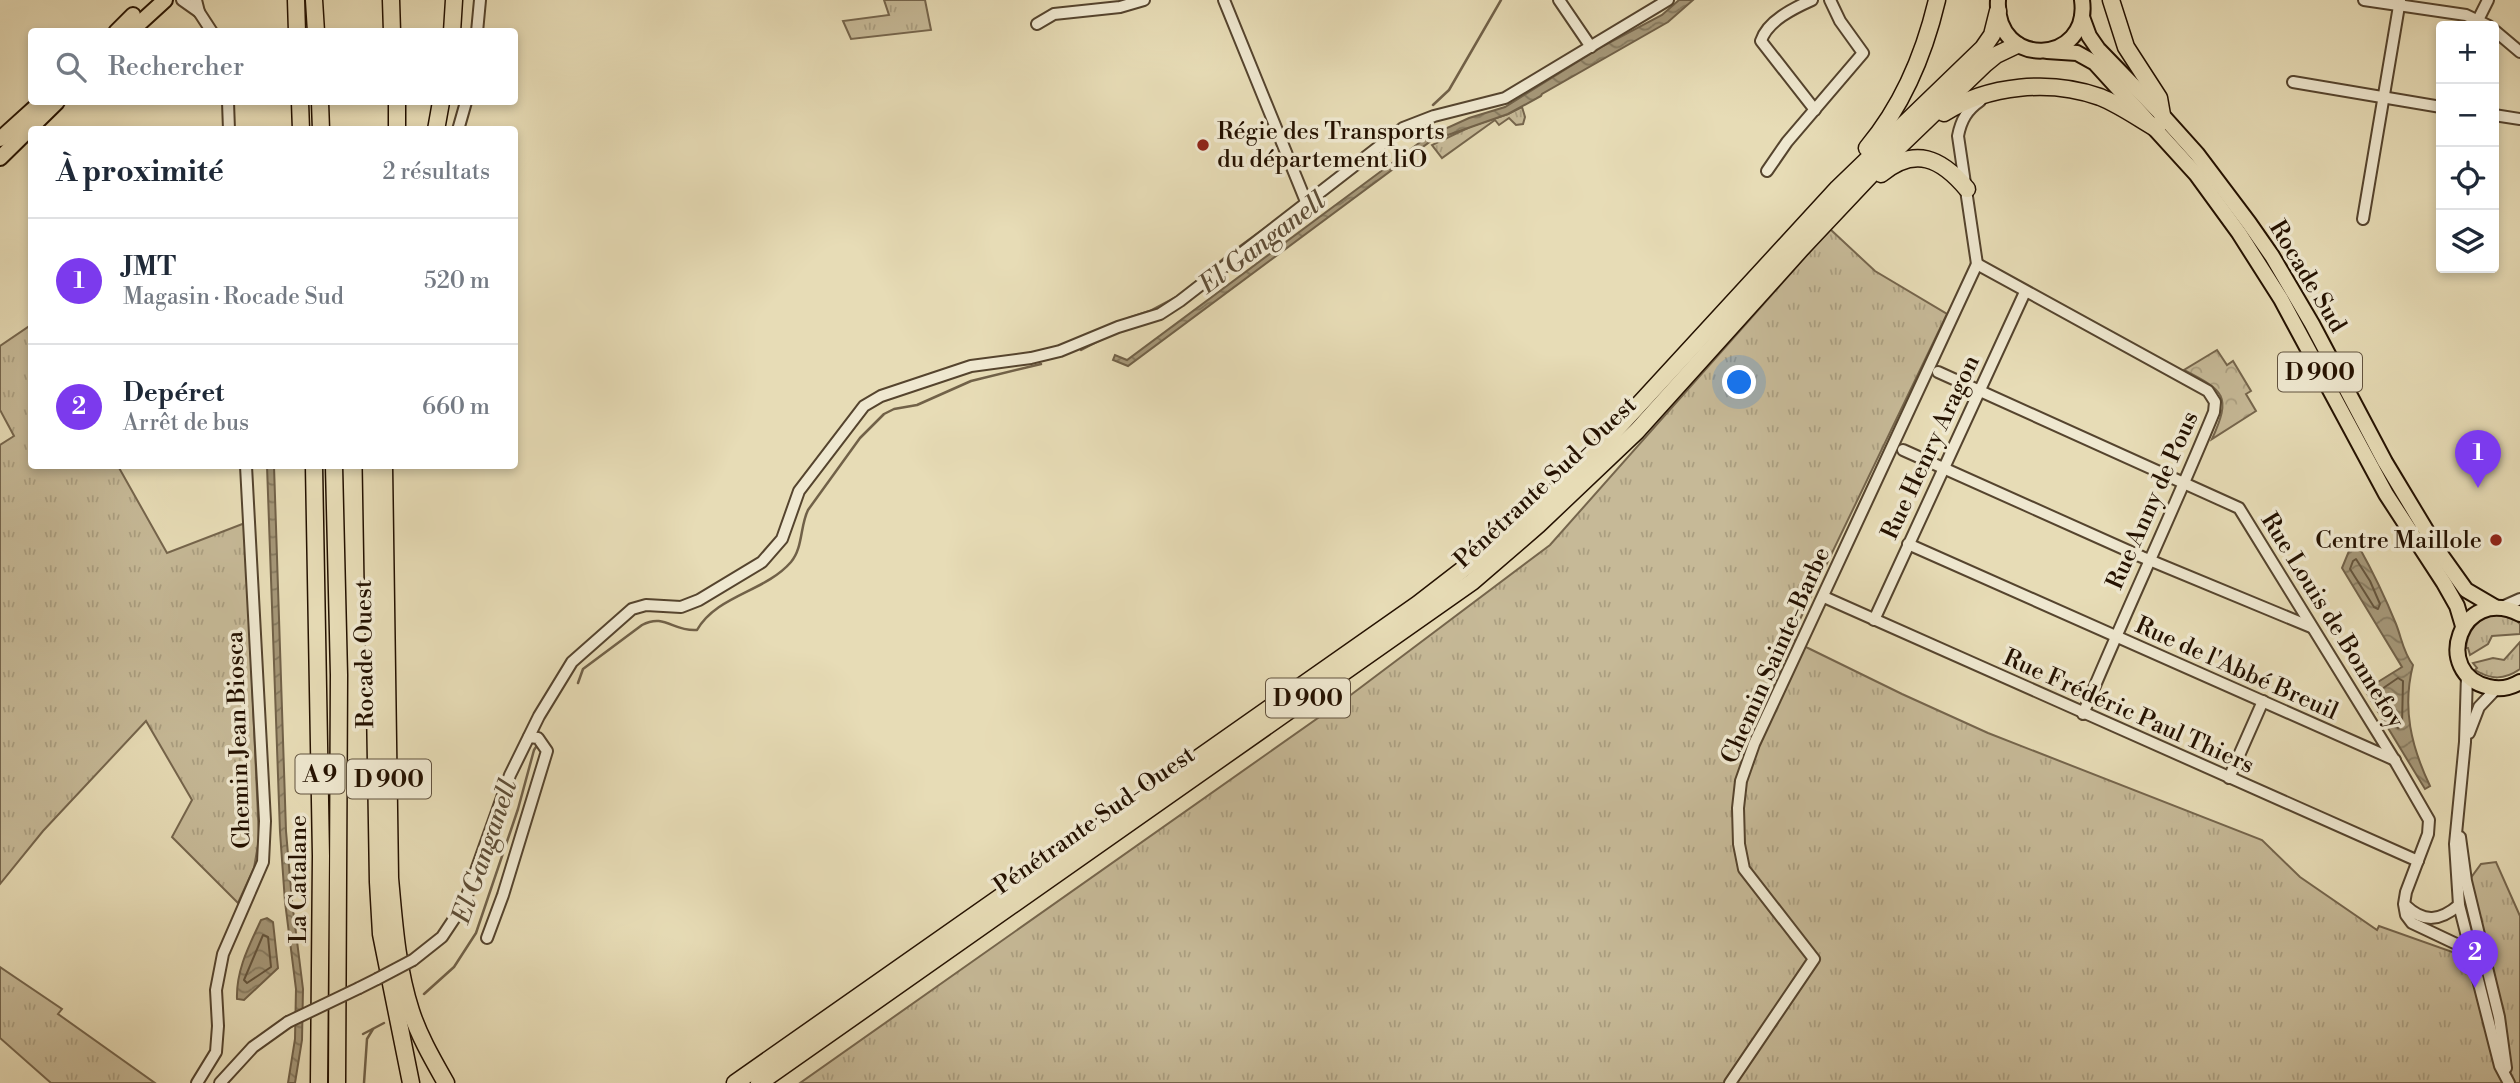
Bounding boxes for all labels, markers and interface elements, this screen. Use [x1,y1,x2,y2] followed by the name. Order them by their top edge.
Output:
[2436,21,2499,273] map controls
[2436,21,2499,84] button: +
[28,28,518,105] search box
[52,48,90,86] icon: search
[108,51,244,83] text: Rechercher
[2436,84,2499,147] button: −
[1217,117,1445,175] place label: Régie des Transports du département liO
[1195,137,1211,153] marker: Régie des Transports du département liO
[2436,147,2499,210] button: locate
[56,153,224,191] text: À proximité
[382,158,490,186] text: 2 résultats
[1192,185,1333,301] water label: El Ganganell
[2436,210,2499,273] button: layers
[2262,215,2353,339] street label: Rocade Sud
[123,251,176,283] text: JMT
[73,267,85,295] text: 1
[424,267,490,295] text: 520 m
[123,283,344,311] text: Magasin · Rocade Sud
[1875,350,1987,544] street label: Rue Henry Aragon
[2278,352,2362,392] road number: D 900
[1722,365,1756,399] your location
[123,377,224,409] text: Depéret
[1448,390,1644,575] street label: Pénétrante Sud-Ouest
[72,393,86,421] text: 2
[422,393,490,421] text: 660 m
[2100,407,2206,594] street label: Rue Anny de Pous
[123,409,249,437] text: Arrêt de bus
[2455,430,2501,488] pin: 1
[2254,507,2411,734] street label: Rue Louis de Bonnefoy
[2315,526,2482,556] place label: Centre Maillole
[2488,532,2504,548] marker: Centre Maillole
[1715,542,1837,768] street label: Chemin Sainte-Barbe
[349,579,381,729] street label: Rocade Ouest
[2131,611,2343,727] street label: Rue de l'Abbé Breuil
[220,630,258,849] street label: Chemin Jean Biosca
[1999,643,2259,781] street label: Rue Frédéric Paul Thiers
[1266,678,1350,718] road number: D 900
[988,740,1201,902] street label: Pénétrante Sud-Ouest
[296,754,344,794] road number: A 9
[347,760,431,799] road number: D 900
[445,775,525,928] water label: El Ganganell
[284,815,314,943] street label: La Catalane
[2452,930,2498,988] pin: 2

